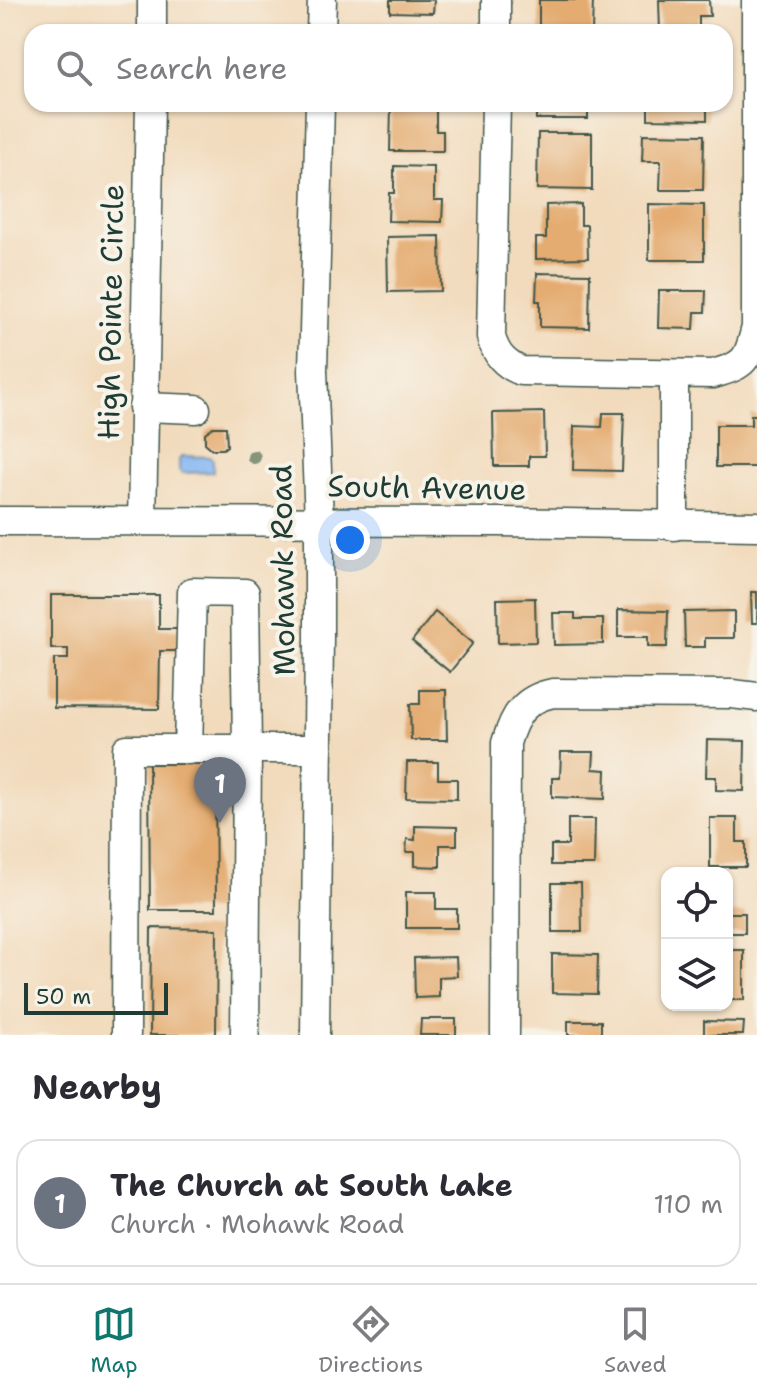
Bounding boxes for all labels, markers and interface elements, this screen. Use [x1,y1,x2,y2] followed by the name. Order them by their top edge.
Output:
[24,24,733,112] search box
[52,46,96,90] icon: search
[116,48,287,89] text: Search here
[88,184,133,440] street label: High Pointe Circle
[260,464,305,676] street label: Mohawk Road
[327,465,527,510] street label: South Avenue
[330,520,370,560] your location
[194,757,246,823] pin: 1
[661,867,733,1011] map controls
[661,867,733,939] button: locate
[661,939,733,1011] button: layers
[24,979,168,1015] scale bar
[36,982,91,1011] text: 50 m
[32,1064,162,1110] text: Nearby
[110,1165,513,1206] text: The Church at South Lake
[54,1186,66,1221] text: 1
[653,1186,723,1221] text: 110 m
[110,1206,404,1241] text: Church · Mohawk Road
[90,1302,138,1379] tab: Map
[318,1302,423,1379] tab: Directions
[604,1302,667,1379] tab: Saved

